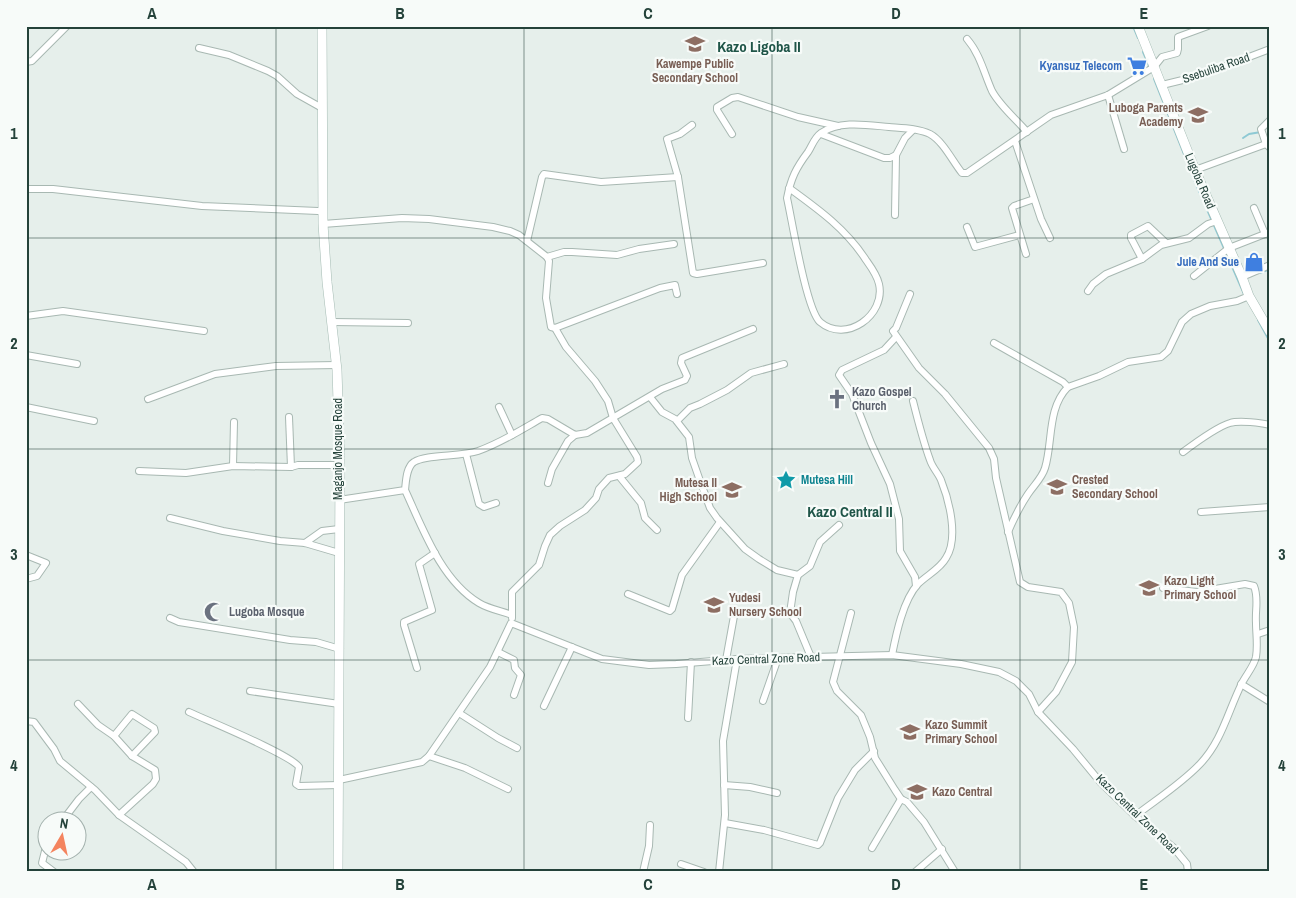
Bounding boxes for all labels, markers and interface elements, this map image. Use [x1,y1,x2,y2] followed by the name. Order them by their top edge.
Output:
[147,2,157,24] text: A
[395,2,405,24] text: B
[643,2,653,24] text: C
[891,2,901,24] text: D
[1140,2,1149,24] text: E
[684,33,706,55] school or university icon: Kawempe Public Secondary School
[717,36,801,57] district label: Kazo Ligoba II
[1180,49,1252,87] street label: Ssebuliba Road
[1126,55,1148,77] supermarket icon: Kyansuz Telecom
[652,56,738,86] place label: Kawempe Public Secondary School
[1040,58,1122,74] place label: Kyansuz Telecom
[1109,100,1184,130] place label: Luboga Parents Academy
[1187,104,1209,126] school or university icon: Luboga Parents Academy
[10,122,18,144] text: 1
[1278,122,1286,144] text: 1
[1181,151,1219,211] street label: Lugoba Road
[1243,251,1265,273] shop icon: Jule And Sue
[1177,254,1240,270] place label: Jule And Sue
[10,332,18,354] text: 2
[1278,332,1286,354] text: 2
[852,384,912,414] place label: Kazo Gospel Church
[826,388,848,410] church icon: Kazo Gospel Church
[330,398,346,500] street label: Maganjo Mosque Road
[775,469,797,491] place icon: Mutesa Hill
[801,472,853,488] place label: Mutesa Hill
[1072,472,1158,502] place label: Crested Secondary School
[660,475,717,505] place label: Mutesa II High School
[1046,476,1068,498] school or university icon: Crested Secondary School
[721,479,743,501] school or university icon: Mutesa II High School
[807,501,893,522] district label: Kazo Central II
[10,543,18,565] text: 3
[1278,543,1286,565] text: 3
[1164,573,1236,603] place label: Kazo Light Primary School
[1138,577,1160,599] school or university icon: Kazo Light Primary School
[729,590,802,620] place label: Yudesi Nursery School
[703,594,725,616] school or university icon: Yudesi Nursery School
[203,601,225,623] mosque icon: Lugoba Mosque
[229,604,305,620] place label: Lugoba Mosque
[712,649,820,669] street label: Kazo Central Zone Road
[925,717,997,747] place label: Kazo Summit Primary School
[899,721,921,743] school or university icon: Kazo Summit Primary School
[10,754,18,776] text: 4
[1278,754,1286,776] text: 4
[1092,771,1182,857] street label: Kazo Central Zone Road
[906,781,928,803] school or university icon: Kazo Central
[932,784,992,800] place label: Kazo Central
[38,810,88,860] north arrow
[59,814,70,833] text: N
[147,873,157,895] text: A
[395,873,405,895] text: B
[643,873,653,895] text: C
[891,873,901,895] text: D
[1140,873,1149,895] text: E

